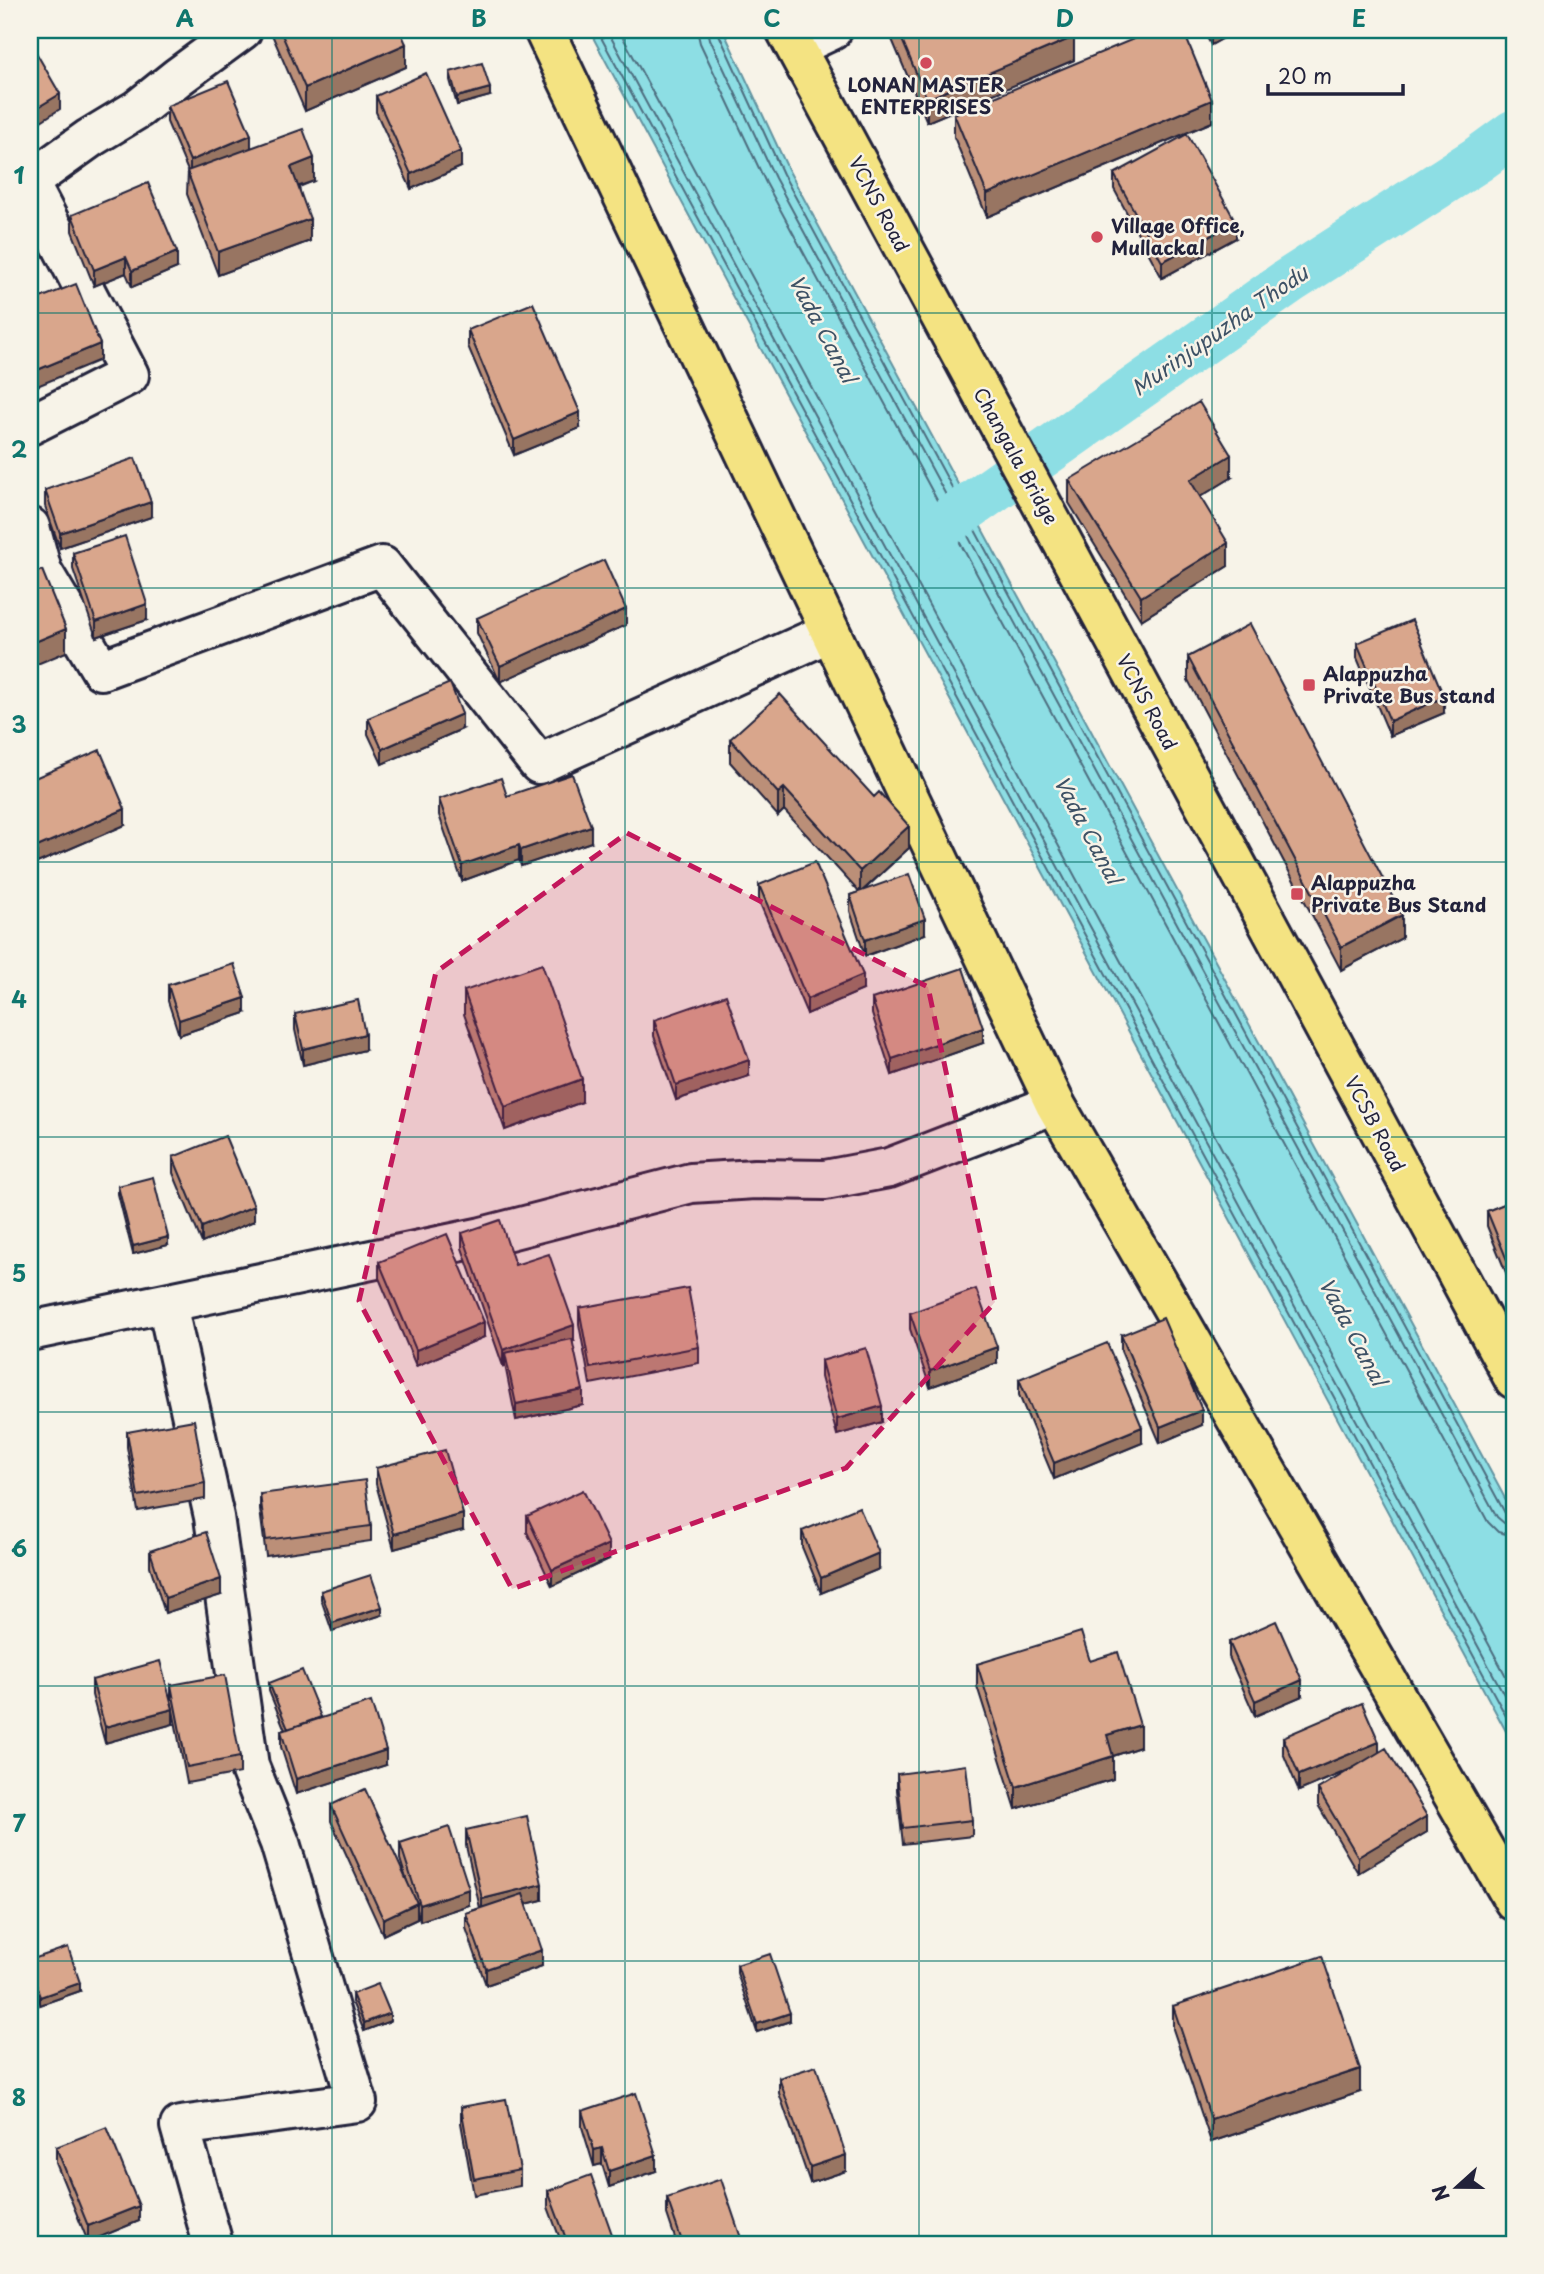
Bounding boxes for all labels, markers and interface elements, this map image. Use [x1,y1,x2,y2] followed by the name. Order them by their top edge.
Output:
[176,0,194,35] text: A
[471,0,487,35] text: B
[763,0,781,35] text: C
[1056,0,1074,35] text: D
[1352,0,1366,35] text: E
[1268,52,1402,96] scale bar
[918,55,934,71] marker: LONAN MASTER ENTERPRISES
[1278,59,1332,91] text: 20 m
[847,70,1005,120] place label: LONAN MASTER ENTERPRISES
[843,151,917,257] street label: VCNS Road
[14,157,25,192] text: 1
[1111,211,1245,261] place label: Village Office, Mullackal
[1089,229,1105,245] marker: Village Office, Mullackal
[1124,255,1315,403] water label: Murinjupuzha Thodu
[782,268,867,391] water label: Vada Canal
[968,382,1066,529] street label: Changala Bridge
[11,431,27,466] text: 2
[1111,649,1185,755] street label: VCNS Road
[1323,659,1495,709] place label: Alappuzha Private Bus stand
[1301,677,1317,693] marker: Alappuzha Private Bus stand
[11,706,27,741] text: 3
[1047,769,1132,892] water label: Vada Canal
[1311,868,1486,918] place label: Alappuzha Private Bus Stand
[1289,886,1305,902] marker: Alappuzha Private Bus Stand
[11,981,27,1016] text: 4
[1339,1071,1413,1176] street label: VCSB Road
[12,1255,26,1290] text: 5
[1312,1271,1397,1394] water label: Vada Canal
[11,1530,27,1565] text: 6
[12,1805,26,1840] text: 7
[12,2079,26,2114] text: 8
[1422,2152,1492,2222] north arrow
[1424,2181,1456,2205] text: N

